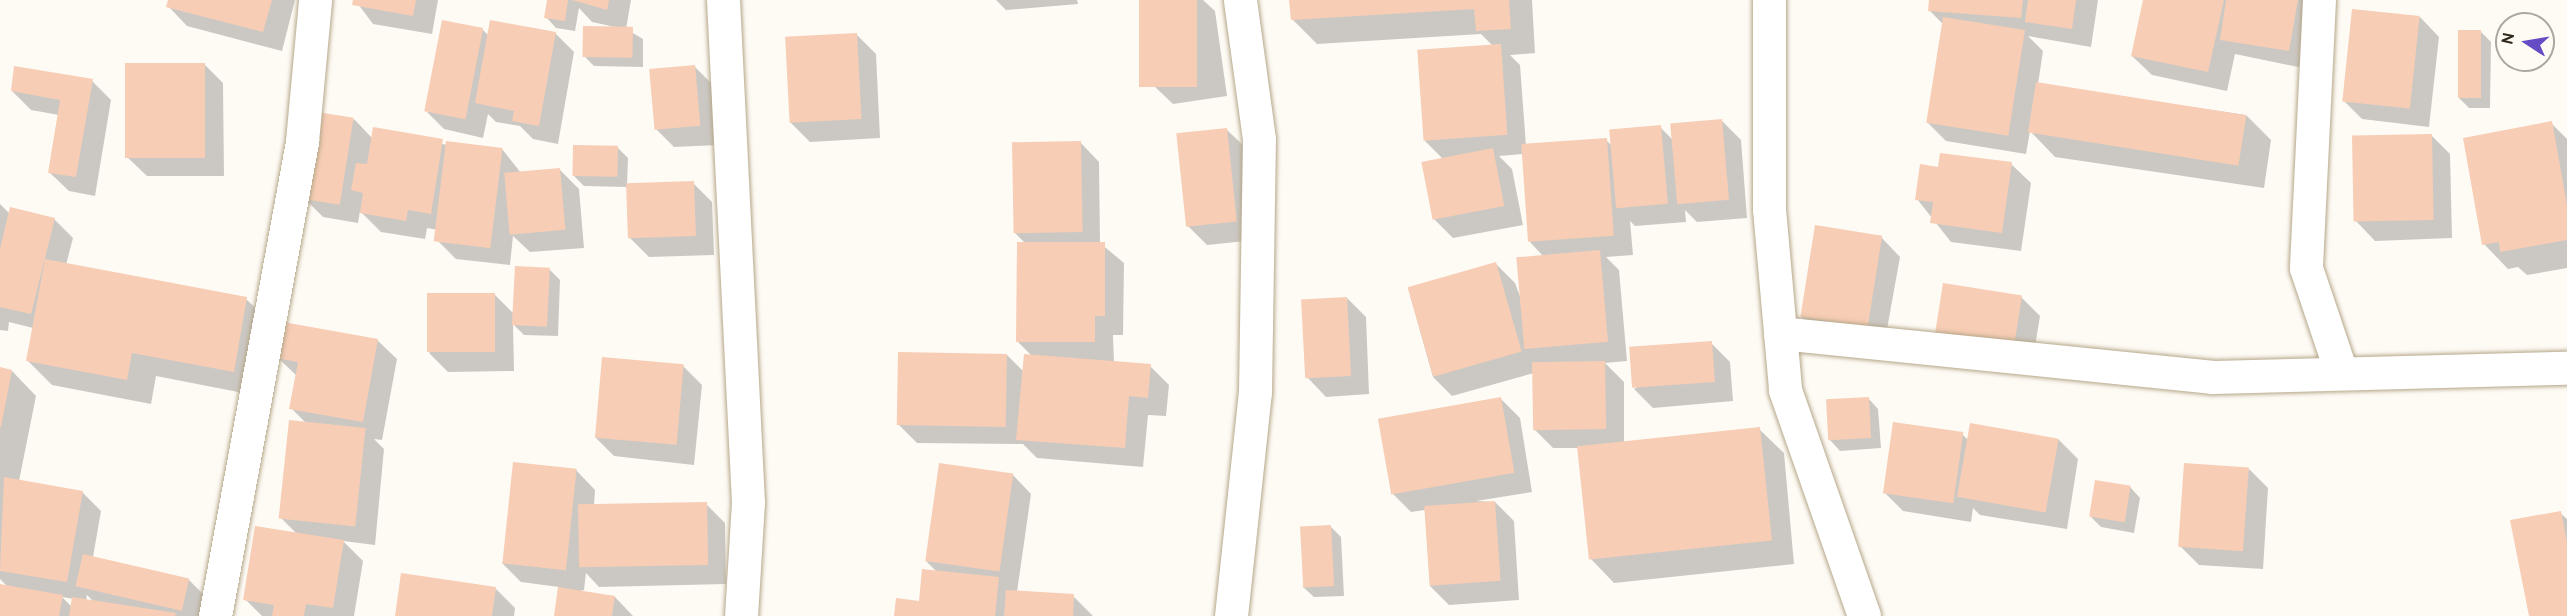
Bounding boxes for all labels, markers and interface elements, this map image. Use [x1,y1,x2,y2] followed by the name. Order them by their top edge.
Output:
[2495,12,2555,72] north arrow
[2498,31,2520,46] text: N

